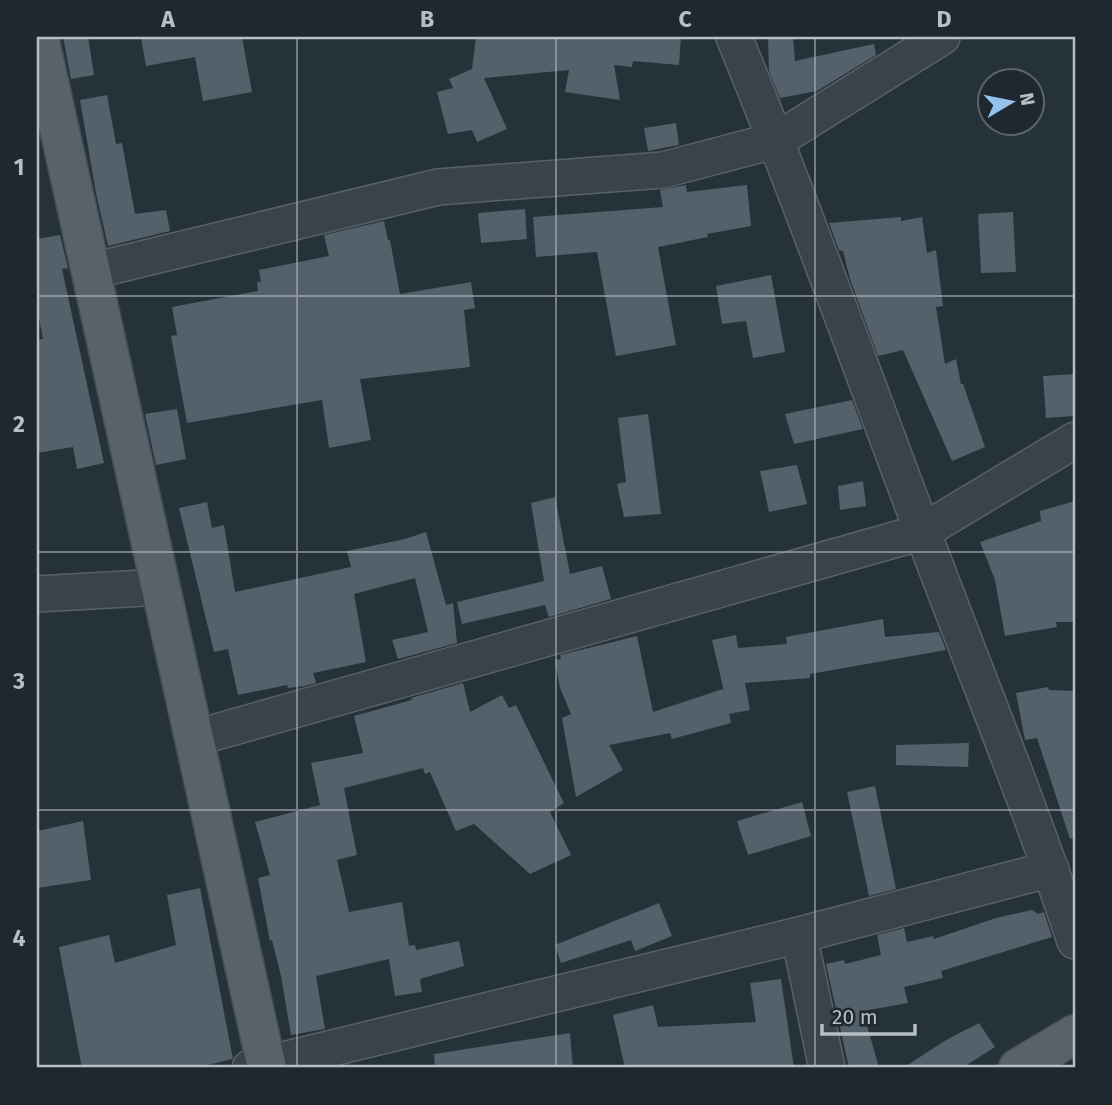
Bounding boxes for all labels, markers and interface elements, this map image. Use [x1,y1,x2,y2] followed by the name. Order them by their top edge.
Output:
[160,5,175,33] text: A
[420,5,434,33] text: B
[678,5,692,33] text: C
[937,5,952,33] text: D
[976,66,1046,136] north arrow
[1015,91,1040,107] text: N
[14,153,24,181] text: 1
[13,410,25,438] text: 2
[12,667,25,695] text: 3
[13,924,26,952] text: 4
[822,993,914,1037] scale bar
[832,1004,878,1030] text: 20 m

